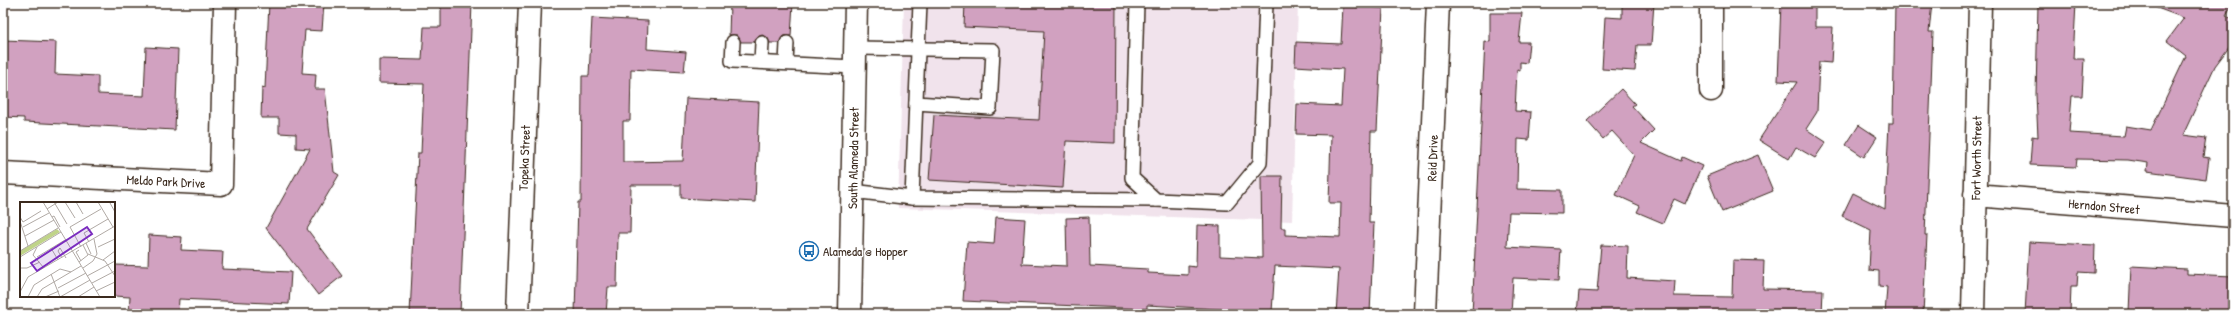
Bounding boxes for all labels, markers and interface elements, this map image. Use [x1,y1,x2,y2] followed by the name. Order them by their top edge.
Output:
[843,106,863,209] street label: South Alameda Street
[1966,115,1986,201] street label: Fort Worth Street
[514,124,534,191] street label: Topeka Street
[1422,134,1442,182] street label: Reid Drive
[126,170,206,192] street label: Meldo Park Drive
[2068,194,2141,218] street label: Herndon Street
[20,202,115,297] inset map
[798,240,820,262] bus stop icon: Alameda @ Hopper
[823,242,908,260] place label: Alameda @ Hopper

